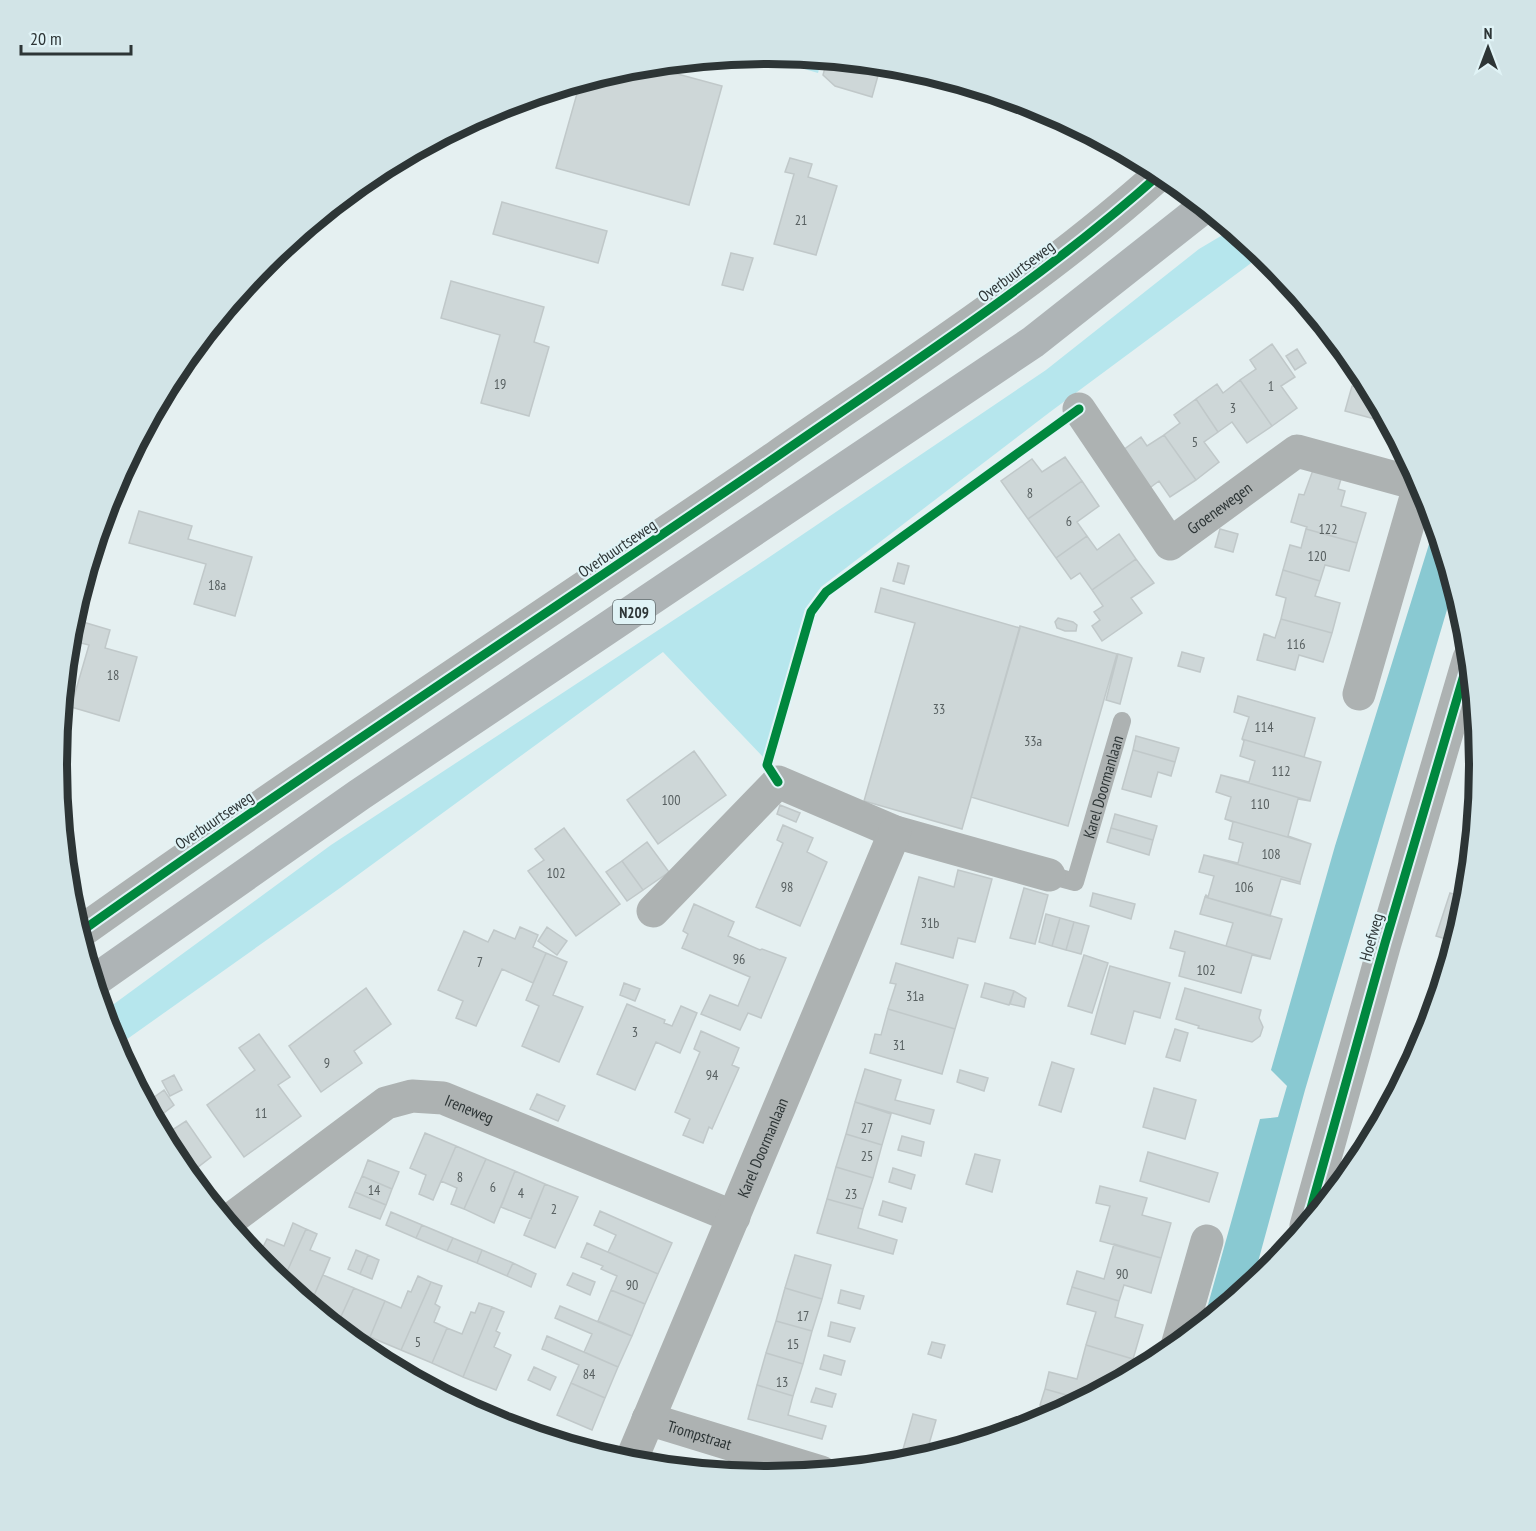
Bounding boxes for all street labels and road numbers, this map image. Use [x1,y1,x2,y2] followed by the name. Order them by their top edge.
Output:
[974,236,1058,306] street label: Overbuurtseweg
[1183,477,1256,538] street label: Groenewegen
[574,514,660,582] street label: Overbuurtseweg
[613,600,655,624] road number: N209
[1078,733,1127,841] street label: Karel Doormanlaan
[171,786,257,854] street label: Overbuurtseweg
[1355,911,1387,963] street label: Hoefweg
[442,1090,497,1128] street label: Ireneweg
[733,1095,792,1201] street label: Karel Doormanlaan
[665,1416,735,1454] street label: Trompstraat

